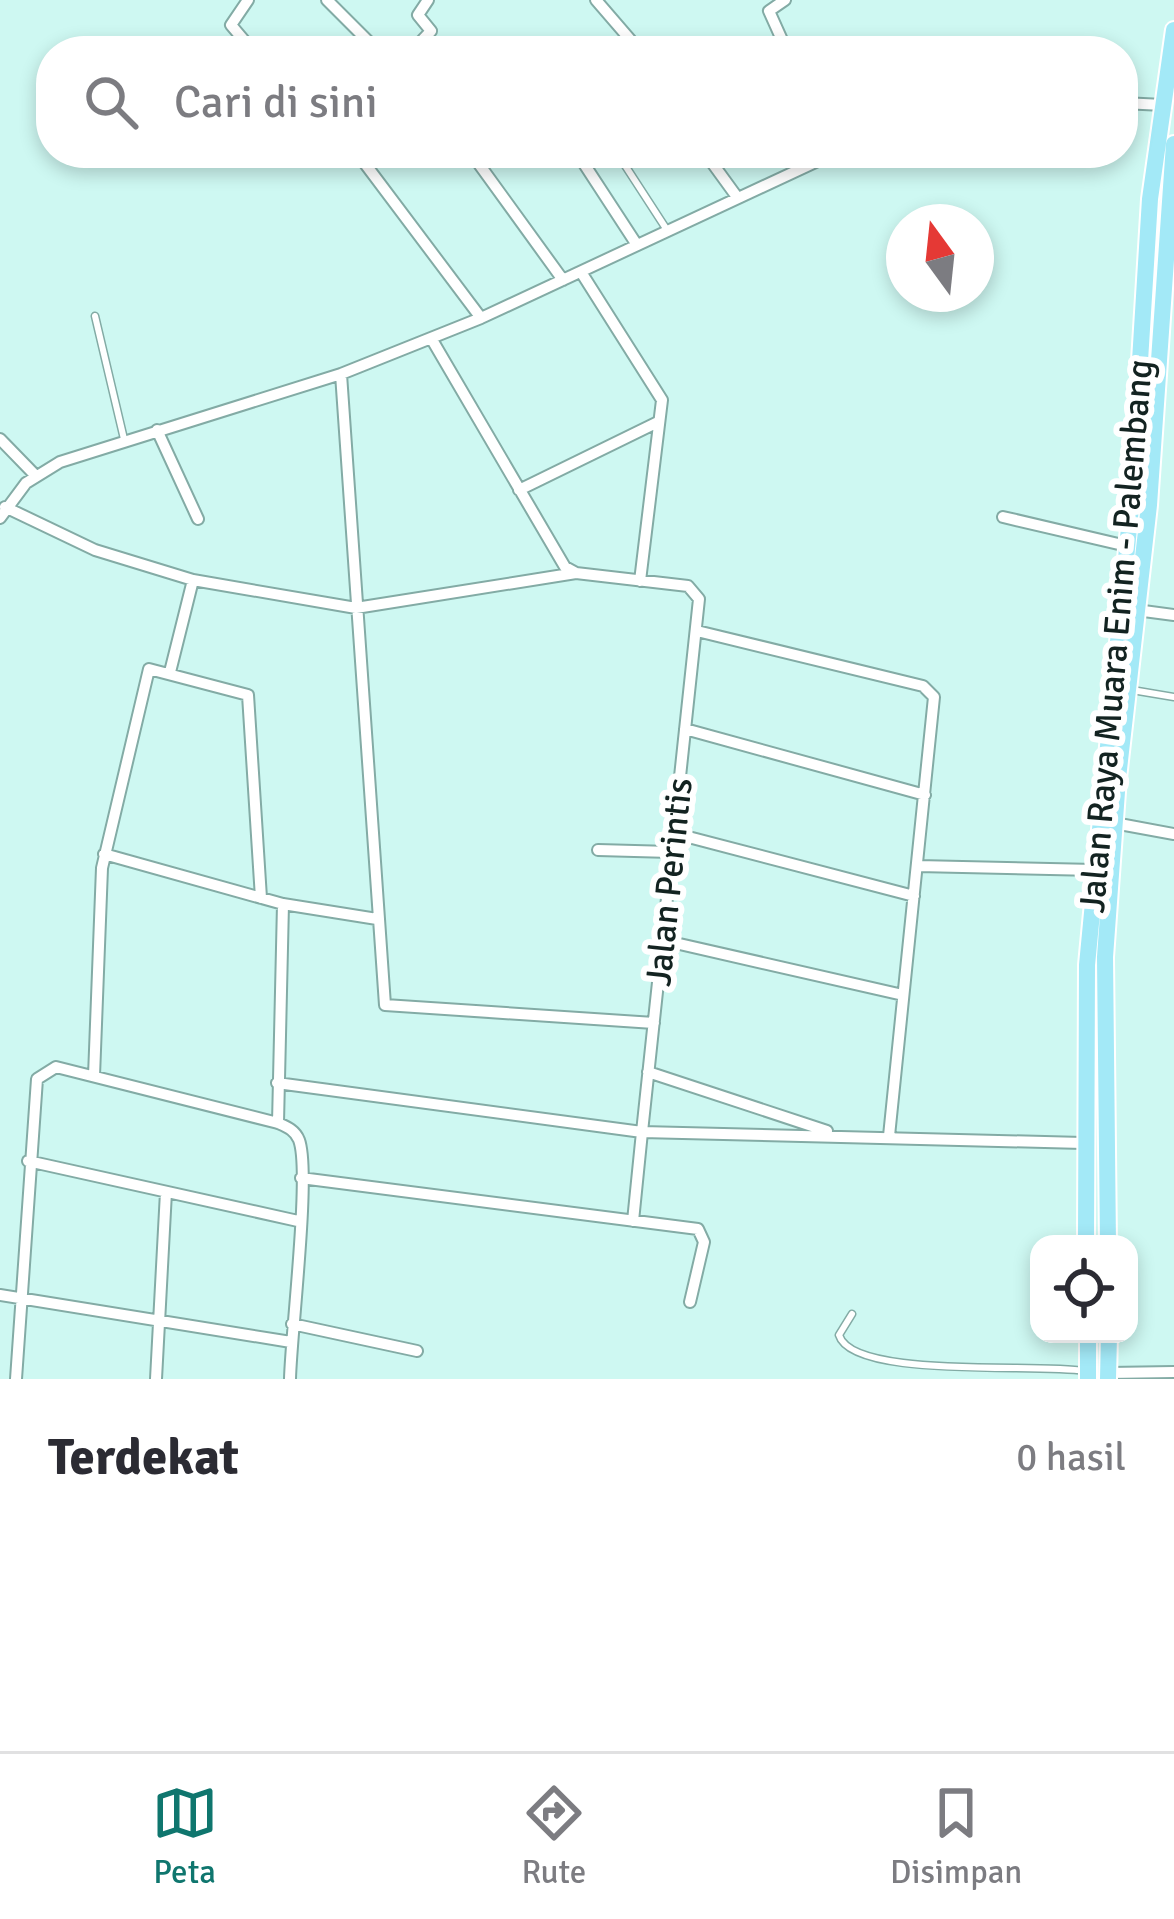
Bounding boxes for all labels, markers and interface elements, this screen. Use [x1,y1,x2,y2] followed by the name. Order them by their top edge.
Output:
[36,36,1138,168] search box
[78,69,144,135] icon: search
[174,75,378,130] text: Cari di sini
[886,204,994,312] north arrow
[1070,358,1163,915] street label: Jalan Raya Muara Enim - Palembang
[636,776,703,988] street label: Jalan Perintis
[1030,1235,1138,1343] map controls
[1030,1235,1138,1343] button: locate
[48,1426,239,1489] text: Terdekat
[1016,1433,1126,1481] text: 0 hasil
[152,1780,218,1893] tab: Peta
[521,1780,587,1893] tab: Rute
[890,1780,1022,1893] tab: Disimpan

